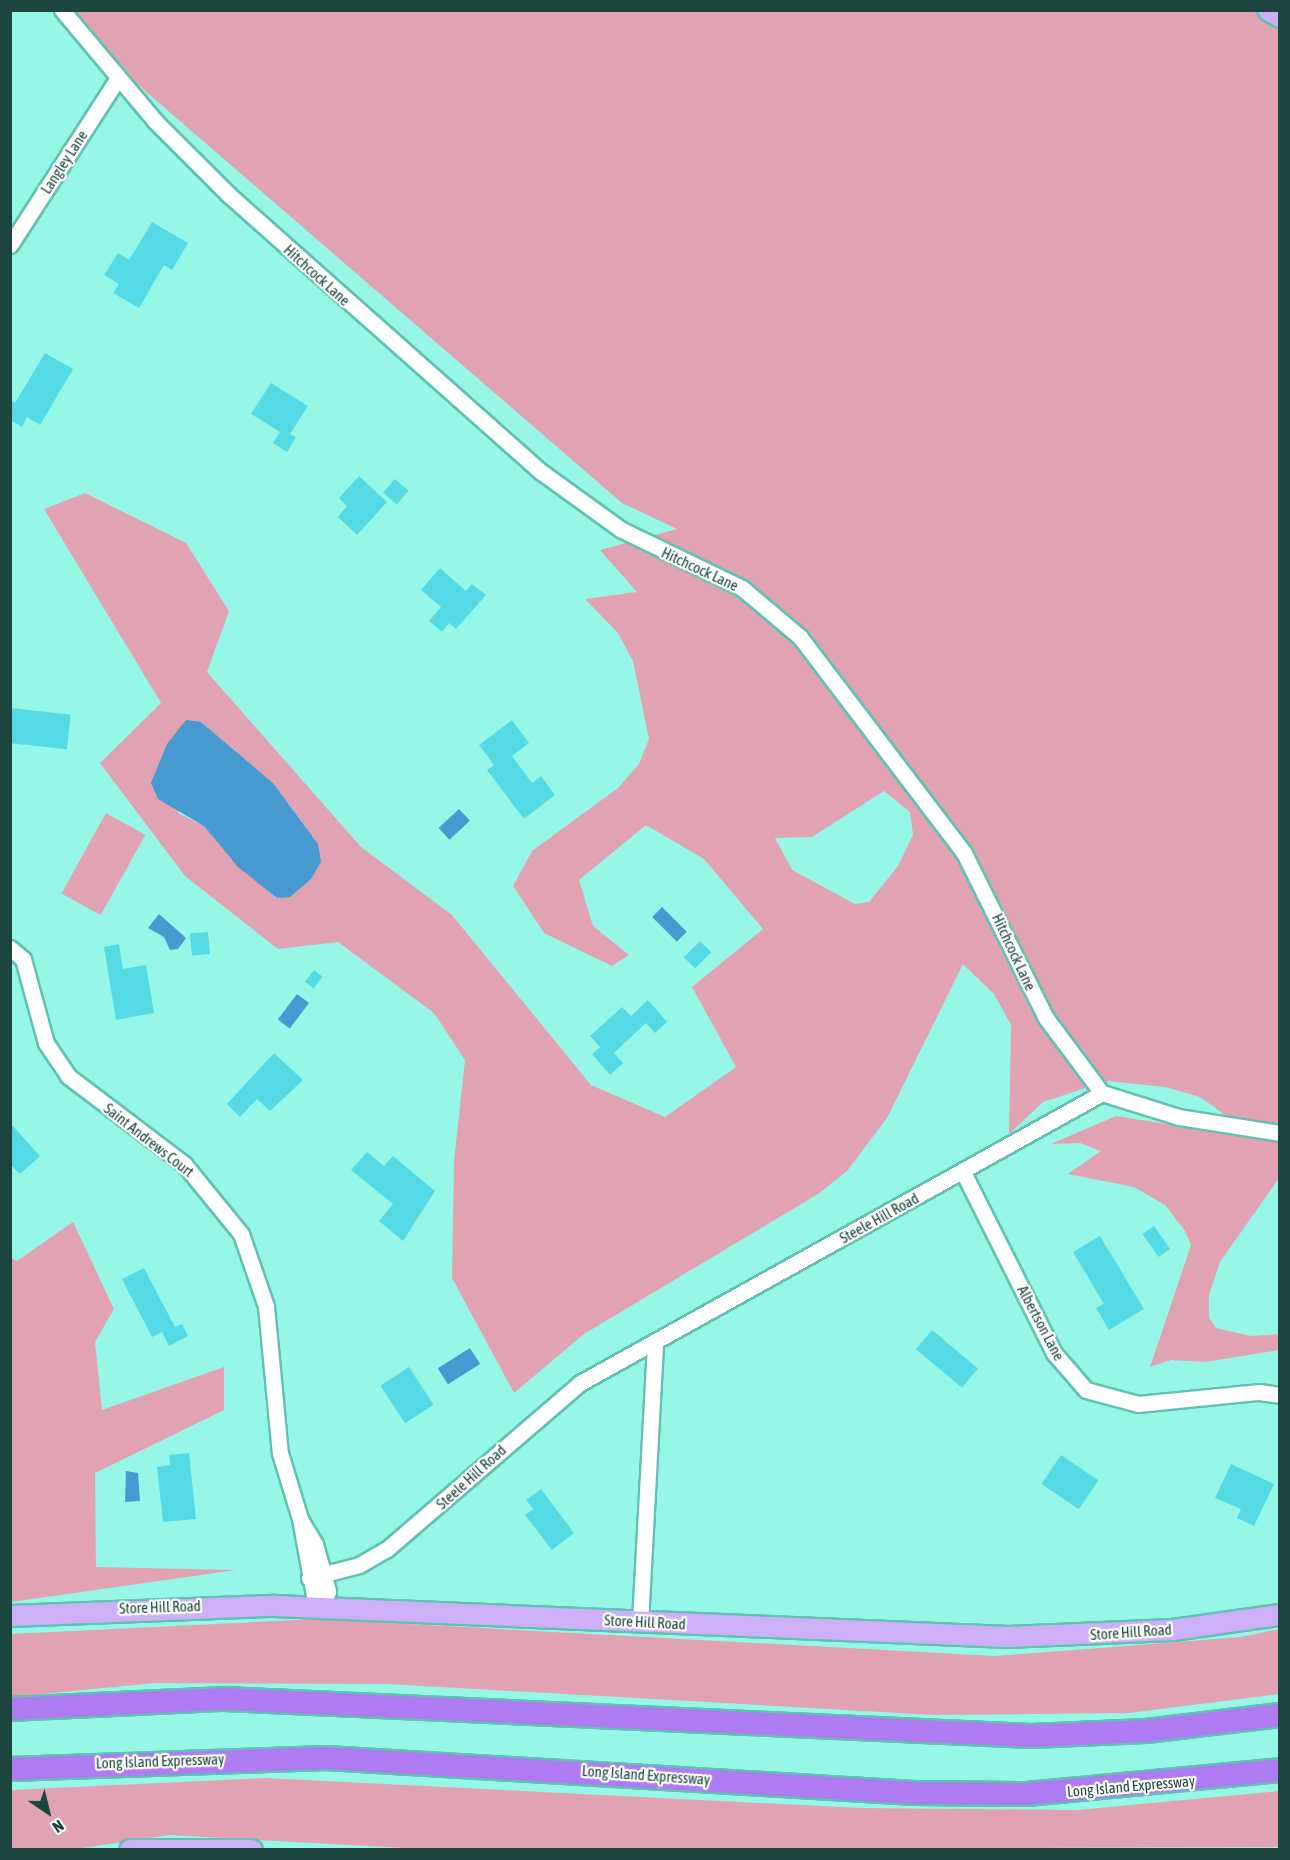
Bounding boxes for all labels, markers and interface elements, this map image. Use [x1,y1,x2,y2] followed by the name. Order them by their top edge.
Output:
[37,127,91,197] street label: Langley Lane
[280,241,354,309] street label: Hitchcock Lane
[659,543,741,595] street label: Hitchcock Lane
[988,911,1040,993] street label: Hitchcock Lane
[100,1099,198,1181] street label: Saint Andrews Court
[836,1189,922,1247] street label: Steele Hill Road
[1014,1282,1068,1364] street label: Albertson Lane
[432,1441,510,1513] street label: Steele Hill Road
[119,1597,201,1617] street label: Store Hill Road
[604,1611,686,1633] street label: Store Hill Road
[1090,1620,1172,1644] street label: Store Hill Road
[95,1750,225,1772] street label: Long Island Expressway
[581,1762,711,1788] street label: Long Island Expressway
[1066,1771,1196,1801] street label: Long Island Expressway
[18,1782,78,1842] north arrow
[49,1817,67,1837] text: N

